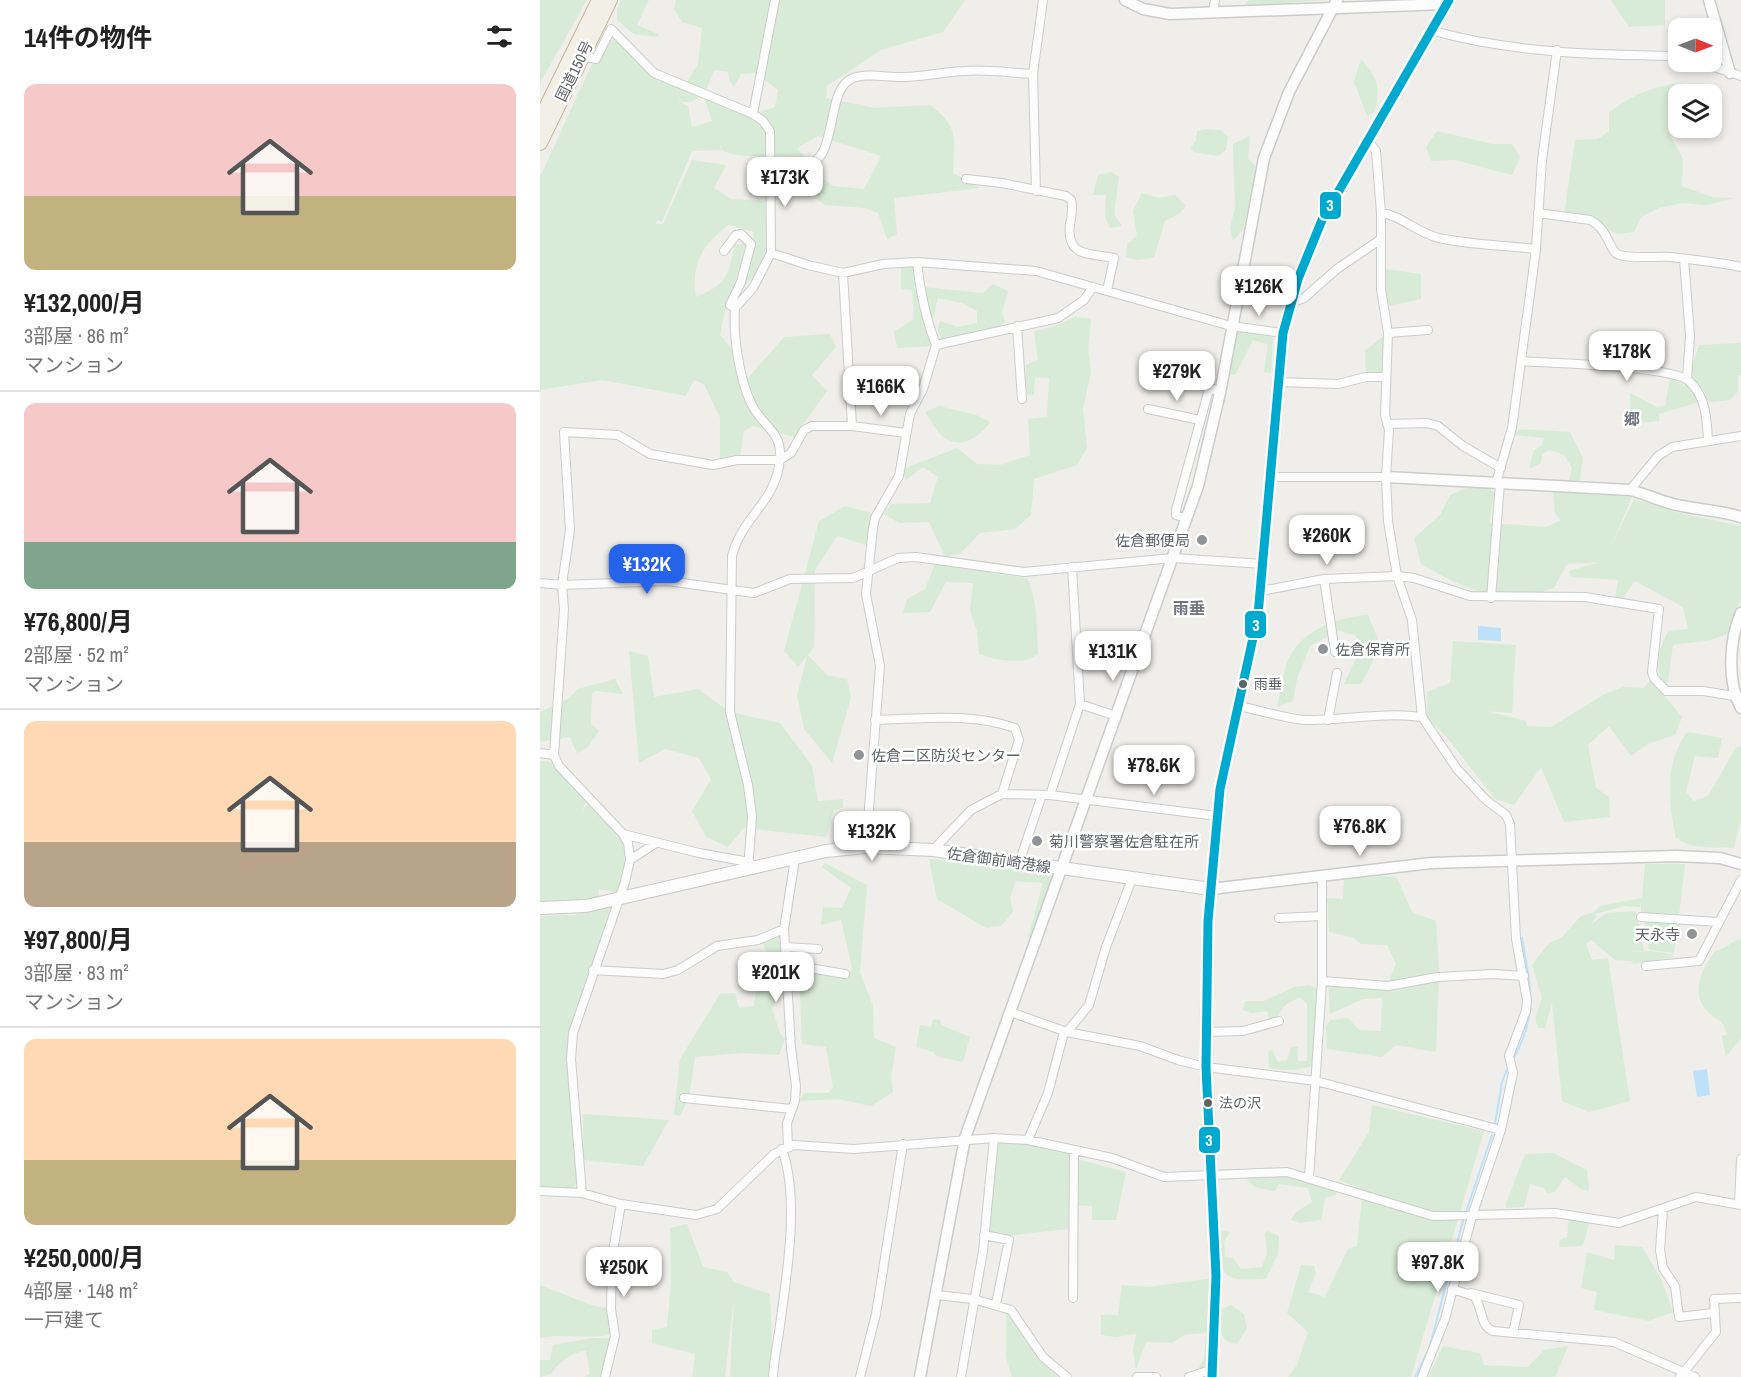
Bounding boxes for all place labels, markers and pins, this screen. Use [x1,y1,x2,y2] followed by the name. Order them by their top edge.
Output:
[743,157,827,208] pin: ¥173K
[1217,266,1301,317] pin: ¥126K
[1585,331,1669,382] pin: ¥178K
[1135,351,1219,402] pin: ¥279K
[839,366,923,417] pin: ¥166K
[1285,515,1369,566] pin: ¥260K
[1115,530,1190,551] place label: 佐倉郵便局
[1195,533,1209,547] marker: 佐倉郵便局
[605,544,689,595] pin: ¥132K
[1071,631,1155,682] pin: ¥131K
[1335,639,1410,660] place label: 佐倉保育所
[1316,642,1330,656] marker: 佐倉保育所
[1254,675,1282,693] place label: 雨垂
[1237,678,1249,690] marker: 雨垂
[871,745,1021,766] place label: 佐倉二区防災センター
[1105,745,1203,796] pin: ¥78.6K
[852,748,866,762] marker: 佐倉二区防災センター
[1311,806,1409,857] pin: ¥76.8K
[830,811,914,862] pin: ¥132K
[1049,831,1199,852] place label: 菊川警察署佐倉駐在所
[1030,834,1044,848] marker: 菊川警察署佐倉駐在所
[1635,924,1680,945] place label: 天永寺
[1685,927,1699,941] marker: 天永寺
[734,952,818,1003] pin: ¥201K
[1219,1094,1261,1112] place label: 法の沢
[1202,1097,1214,1109] marker: 法の沢
[1389,1242,1487,1293] pin: ¥97.8K
[582,1247,666,1298] pin: ¥250K

